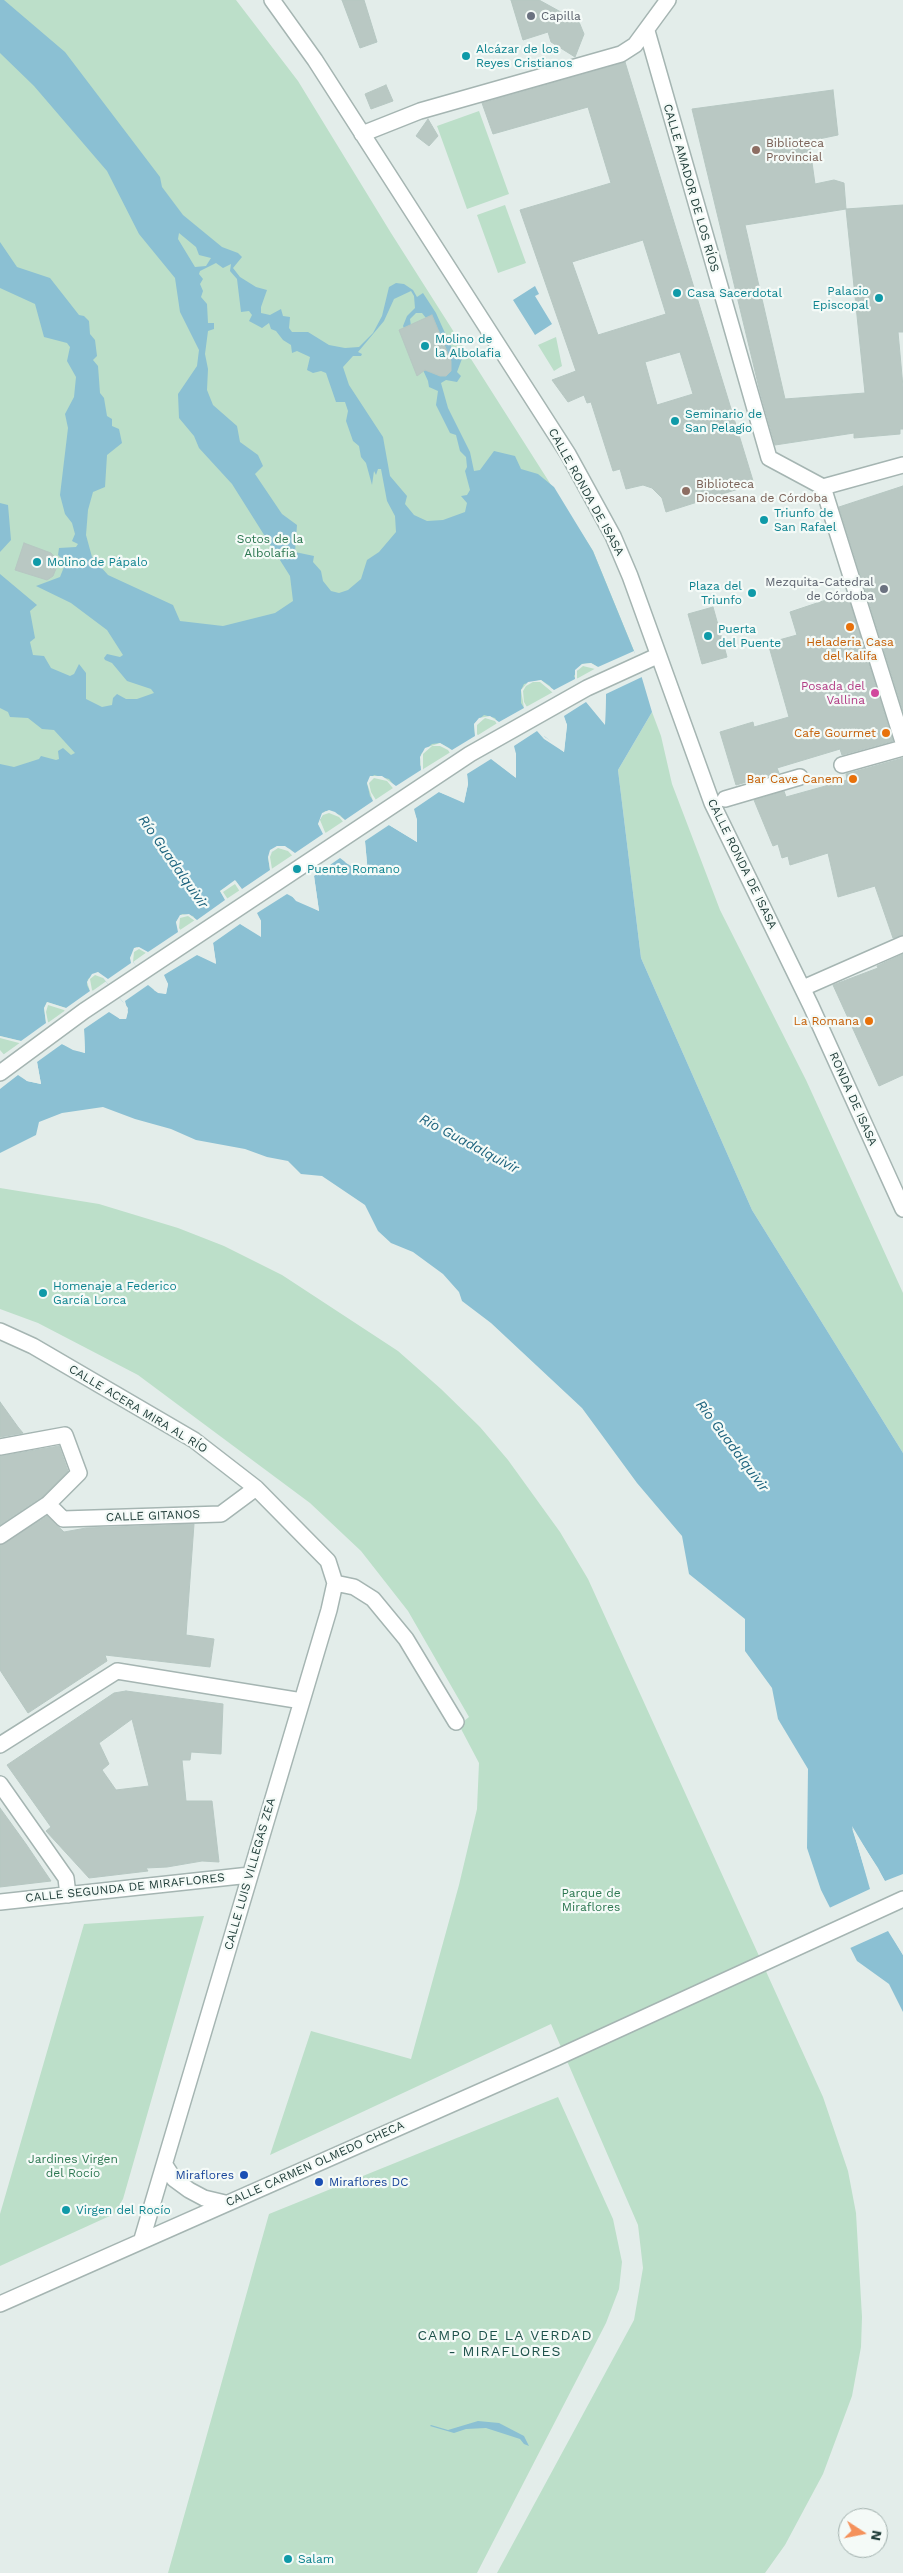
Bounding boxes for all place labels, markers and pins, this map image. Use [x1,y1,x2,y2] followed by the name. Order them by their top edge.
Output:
[541,9,581,23] place label: Capilla
[525,10,537,22] marker: Capilla
[476,42,573,70] place label: Alcázar de los Reyes Cristianos
[460,50,472,62] marker: Alcázar de los Reyes Cristianos
[766,136,824,164] place label: Biblioteca Provincial
[750,144,762,156] marker: Biblioteca Provincial
[812,284,869,312] place label: Palacio Episcopal
[687,286,782,300] place label: Casa Sacerdotal
[671,287,683,299] marker: Casa Sacerdotal
[873,292,885,304] marker: Palacio Episcopal
[435,332,501,360] place label: Molino de la Albolafia
[419,340,431,352] marker: Molino de la Albolafia
[685,407,762,435] place label: Seminario de San Pelagio
[669,415,681,427] marker: Seminario de San Pelagio
[696,477,828,505] place label: Biblioteca Diocesana de Córdoba
[680,485,692,497] marker: Biblioteca Diocesana de Córdoba
[774,506,836,534] place label: Triunfo de San Rafael
[758,514,770,526] marker: Triunfo de San Rafael
[47,555,148,569] place label: Molino de Pápalo
[31,556,43,568] marker: Molino de Pápalo
[765,575,874,603] place label: Mezquita-Catedral de Córdoba
[689,579,742,607] place label: Plaza del Triunfo
[878,583,890,595] marker: Mezquita-Catedral de Córdoba
[746,587,758,599] marker: Plaza del Triunfo
[844,621,856,633] marker: Heladeria Casa del Kalifa
[718,622,781,650] place label: Puerta del Puente
[702,630,714,642] marker: Puerta del Puente
[806,635,894,663] place label: Heladeria Casa del Kalifa
[801,679,865,707] place label: Posada del Vallina
[869,687,881,699] marker: Posada del Vallina
[794,726,876,740] place label: Cafe Gourmet
[880,727,892,739] marker: Cafe Gourmet
[746,772,843,786] place label: Bar Cave Canem
[847,773,859,785] marker: Bar Cave Canem
[307,862,400,876] place label: Puente Romano
[291,863,303,875] marker: Puente Romano
[794,1014,859,1028] place label: La Romana
[863,1015,875,1027] marker: La Romana
[53,1279,177,1307] place label: Homenaje a Federico García Lorca
[37,1287,49,1299] marker: Homenaje a Federico García Lorca
[176,2168,234,2182] place label: Miraflores
[238,2169,250,2181] marker: Miraflores
[329,2175,408,2189] place label: Miraflores DC
[313,2176,325,2188] marker: Miraflores DC
[76,2203,171,2217] place label: Virgen del Rocío
[60,2204,72,2216] marker: Virgen del Rocío
[298,2552,334,2566] place label: Salam
[282,2553,294,2565] marker: Salam

